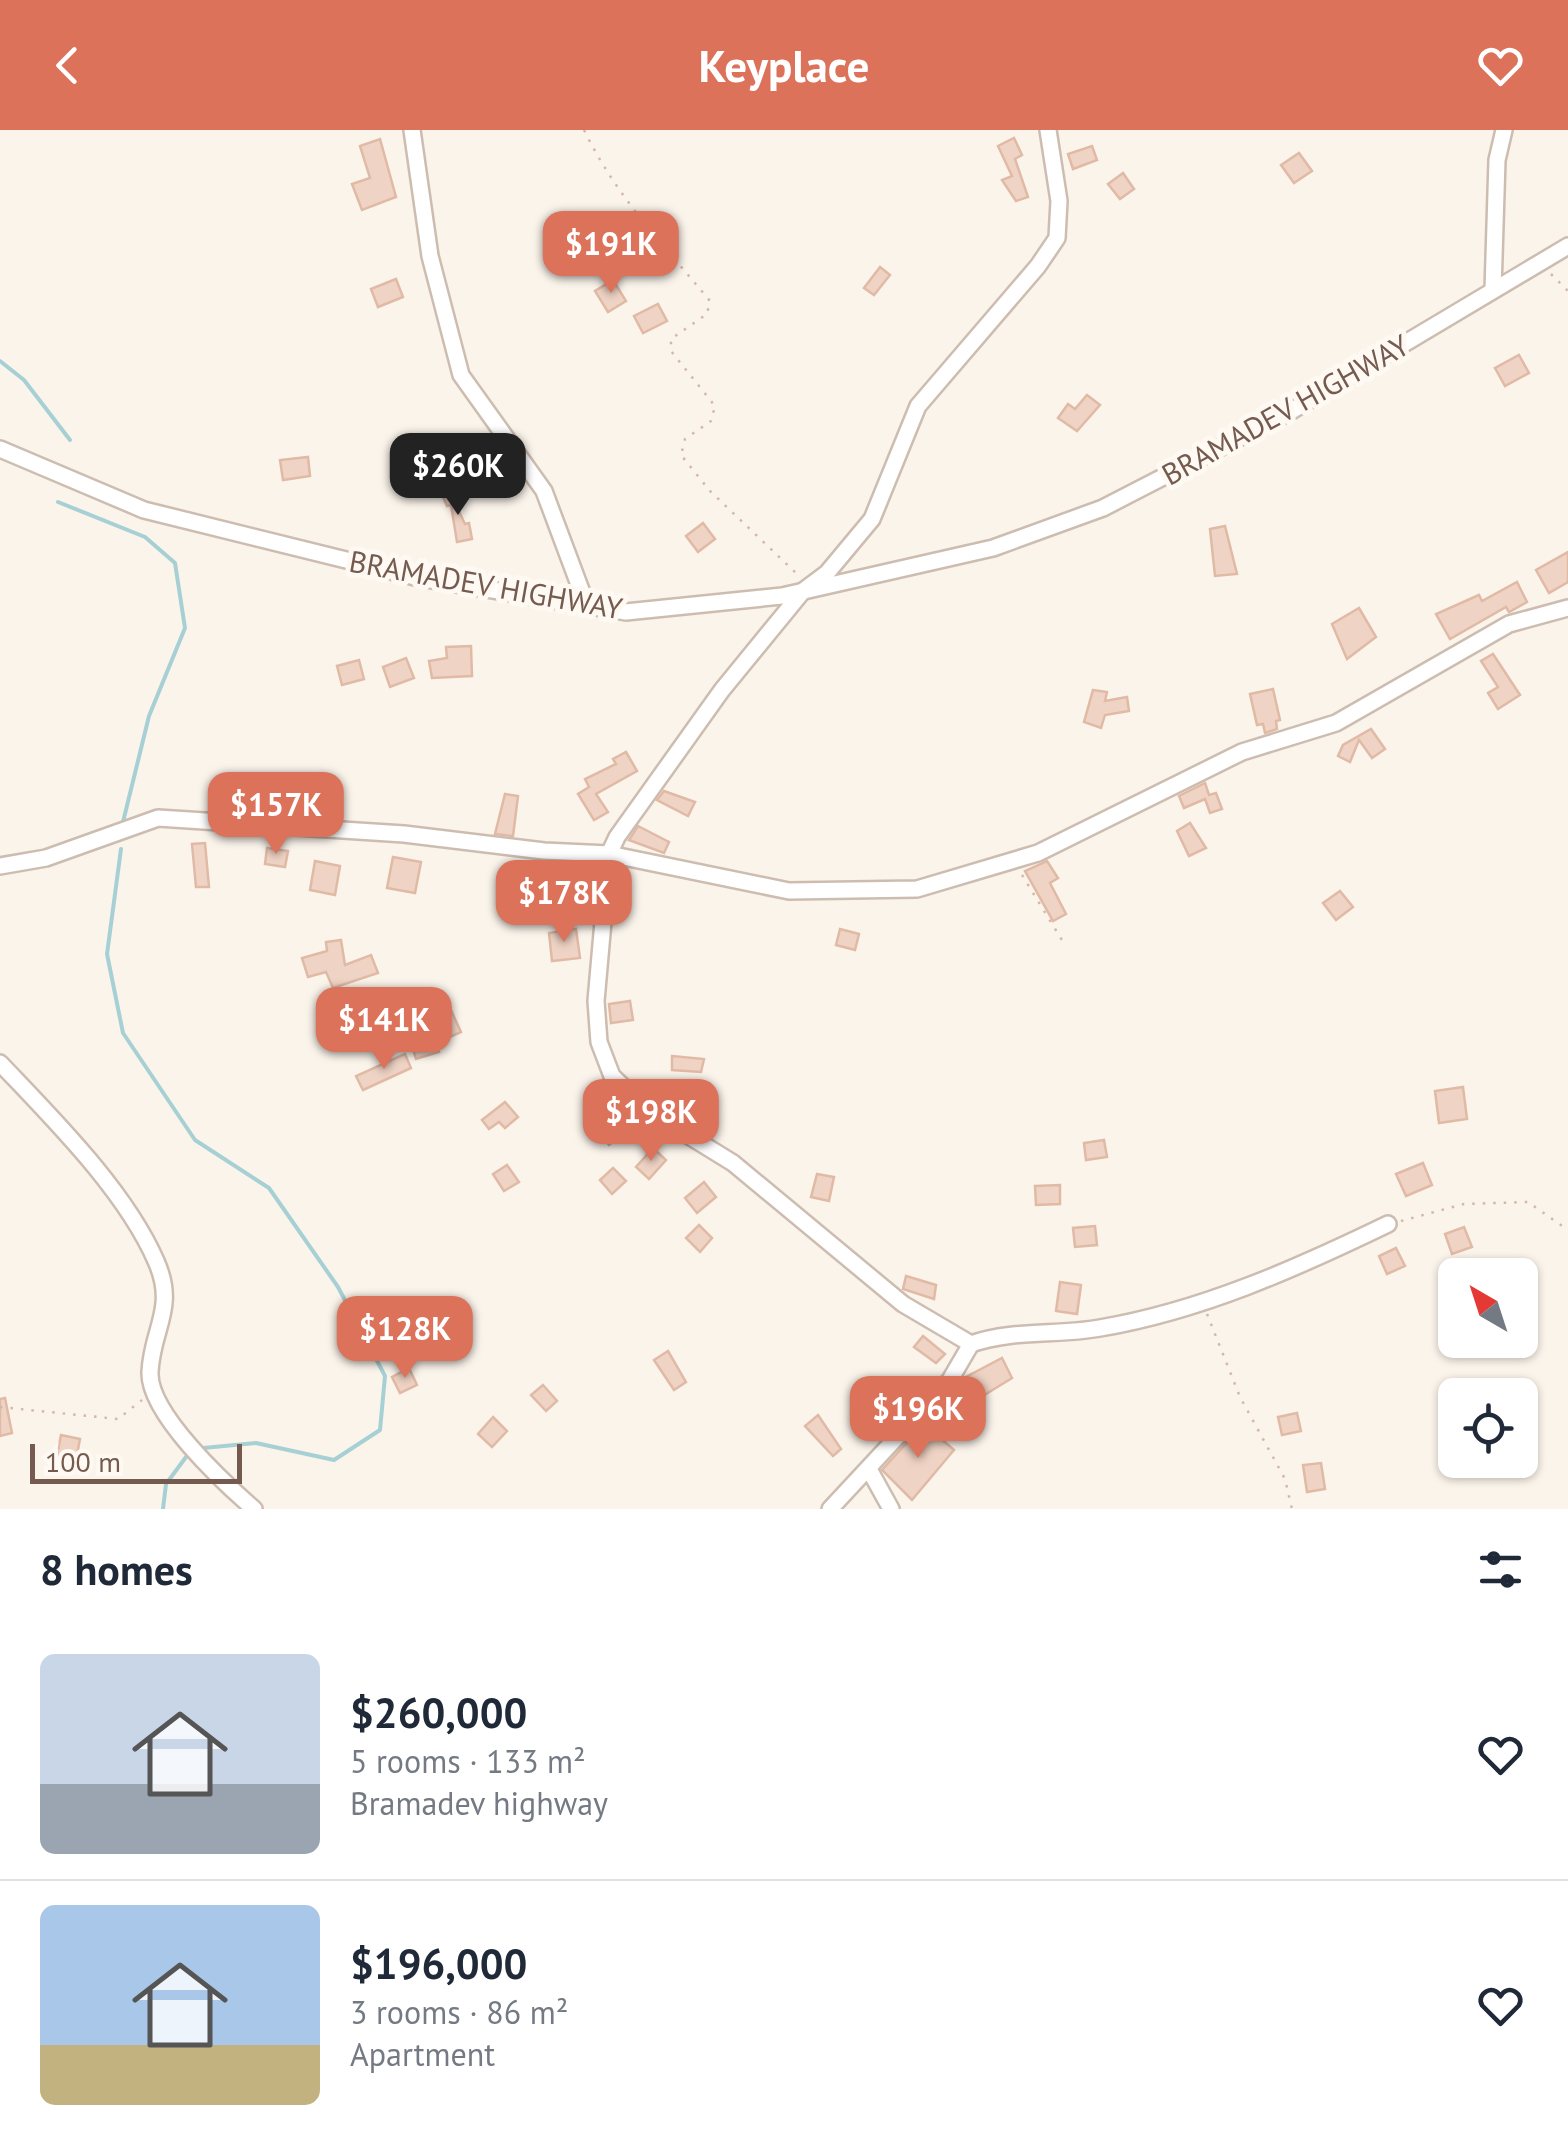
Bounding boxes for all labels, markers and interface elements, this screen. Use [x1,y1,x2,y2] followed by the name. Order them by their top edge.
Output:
[699,36,869,94] text: Keyplace
[40,38,95,93] icon: back
[1473,38,1528,93] icon: heart
[541,211,681,296] pin: $191K
[565,222,657,264] text: $191K
[1154,325,1416,493] street label: BRAMADEV HIGHWAY
[388,433,528,518] pin: $260K
[412,444,504,486] text: $260K
[346,541,626,627] street label: BRAMADEV HIGHWAY
[206,772,346,857] pin: $157K
[230,783,322,825] text: $157K
[494,860,634,945] pin: $178K
[518,871,610,913] text: $178K
[314,987,454,1072] pin: $141K
[338,998,430,1040] text: $141K
[581,1079,721,1164] pin: $198K
[605,1090,697,1132] text: $198K
[1438,1258,1538,1358] north arrow
[1438,1258,1538,1478] map controls
[335,1296,475,1381] pin: $128K
[359,1307,451,1349] text: $128K
[848,1376,988,1461] pin: $196K
[1438,1378,1538,1478] button: locate
[872,1387,964,1429] text: $196K
[30,1439,242,1484] scale bar
[45,1443,121,1480] text: 100 m
[40,1542,193,1597] text: 8 homes
[1473,1542,1528,1597] icon: filters
[350,1685,527,1740] text: $260,000
[120,1694,240,1814] icon: home
[1473,1727,1528,1782] icon: heart
[350,1740,586,1782] text: 5 rooms · 133 m²
[350,1782,608,1824] text: Bramadev highway
[350,1936,527,1991] text: $196,000
[120,1945,240,2065] icon: home
[1473,1978,1528,2033] icon: heart
[350,1991,568,2033] text: 3 rooms · 86 m²
[350,2033,495,2075] text: Apartment

